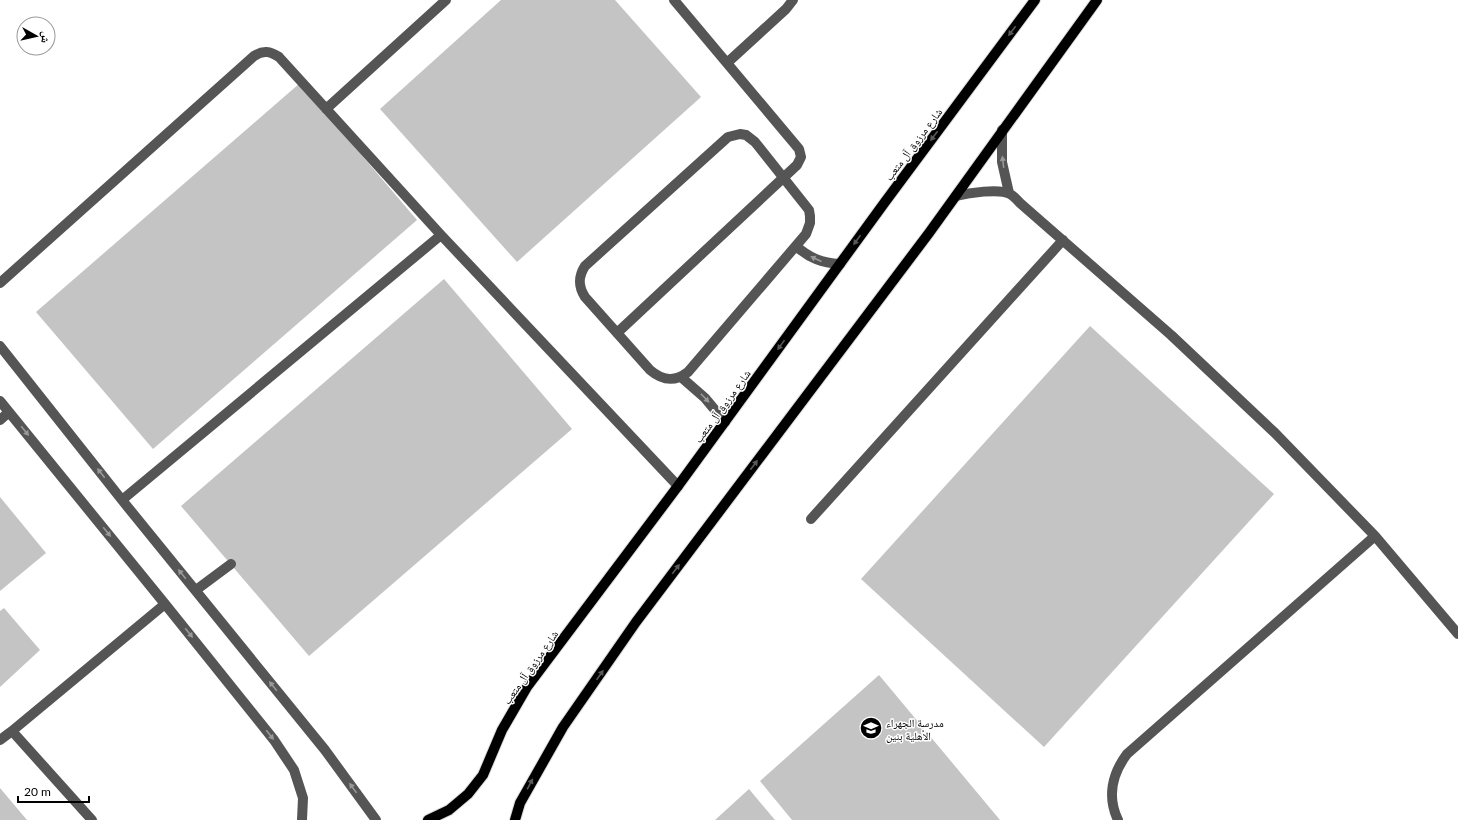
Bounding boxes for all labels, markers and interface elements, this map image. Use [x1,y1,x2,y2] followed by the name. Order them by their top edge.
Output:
[16,16,56,56] north arrow
[1008,26,1016,37] one-way arrow
[37,30,54,44] text: ش
[882,105,945,183] street label: شارع مرزوق آل متعب
[930,130,938,141] one-way arrow
[999,156,1006,168] one-way arrow
[853,235,861,246] one-way arrow
[810,256,822,262] one-way arrow
[777,340,785,351] one-way arrow
[691,367,754,446] street label: شارع مرزوق آل متعب
[700,393,710,403] one-way arrow
[20,426,29,437] one-way arrow
[750,460,758,471] one-way arrow
[96,467,105,478] one-way arrow
[103,527,111,538] one-way arrow
[672,564,680,575] one-way arrow
[178,568,187,579] one-way arrow
[184,628,193,639] one-way arrow
[500,628,561,707] street label: شارع مرزوق آل متعب
[596,669,604,680] one-way arrow
[269,680,278,691] one-way arrow
[858,715,884,741] school or university icon: مدرسة الجهراء الأهلية بنين
[886,716,944,743] place label: مدرسة الجهراء الأهلية بنين
[265,730,274,740] one-way arrow
[18,778,89,804] scale bar
[527,779,534,790] one-way arrow
[349,783,357,794] one-way arrow
[24,784,51,799] text: 20 m

